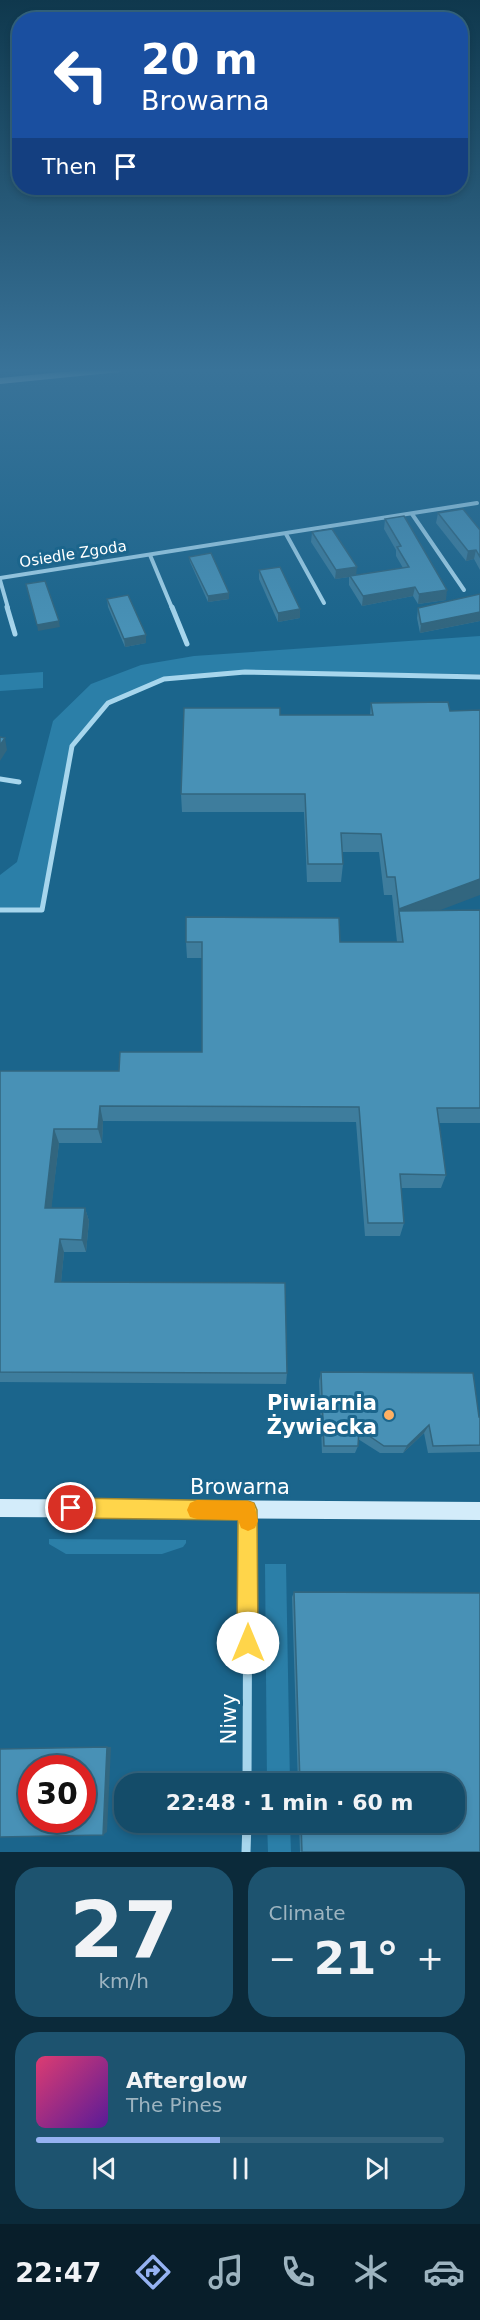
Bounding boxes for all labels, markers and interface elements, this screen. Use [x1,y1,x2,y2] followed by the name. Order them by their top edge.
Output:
[141,35,258,84] text: 20 m
[42,36,120,114] icon: left
[141,85,269,116] text: Browarna
[109,150,142,183] icon: arrive
[42,154,97,179] text: Then
[18,537,128,571] street label: Osiedle Zgoda
[267,1391,377,1439] place label: Piwiarnia Żywiecka
[382,1408,396,1422] marker: Piwiarnia Żywiecka
[190,1475,290,1499] street label: Browarna
[45,1482,96,1533] pin
[54,1491,87,1524] icon: arrive
[216,1611,280,1675] position arrow
[217,1693,241,1745] street label: Niwy
[18,1755,96,1833] speed limit sign: 30
[166,1790,413,1815] text: 22:48 · 1 min · 60 m
[69,1885,178,1975] text: 27
[269,1901,345,1925] text: Climate
[314,1932,399,1985] text: 21°
[269,1939,296,1978] text: −
[416,1939,444,1978] text: +
[99,1969,149,1993] text: km/h
[126,2068,248,2093] text: Afterglow
[126,2093,222,2117] text: The Pines
[88,2152,121,2185] icon: previous
[224,2152,257,2185] icon: pause
[360,2152,393,2185] icon: next
[132,2251,174,2293] icon: directions
[205,2251,247,2293] icon: music
[277,2251,319,2293] icon: phone
[350,2251,392,2293] icon: climate
[423,2251,465,2293] icon: car
[15,2257,101,2288] text: 22:47

